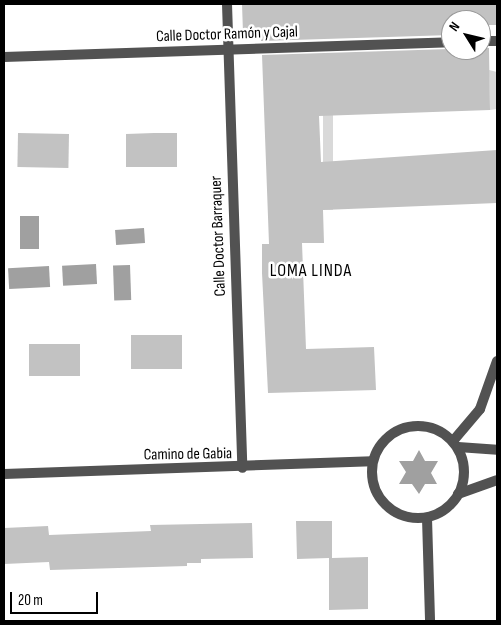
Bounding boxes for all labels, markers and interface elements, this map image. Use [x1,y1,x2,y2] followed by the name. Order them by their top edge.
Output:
[441,10,491,60] north arrow
[445,18,463,35] text: N
[156,23,298,47] street label: Calle Doctor Ramón y Cajal
[207,175,231,297] street label: Calle Doctor Barraquer
[269,260,353,282] district label: LOMA LINDA
[144,445,232,465] street label: Camino de Gabia
[12,582,100,614] scale bar
[18,591,43,610] text: 20 m

